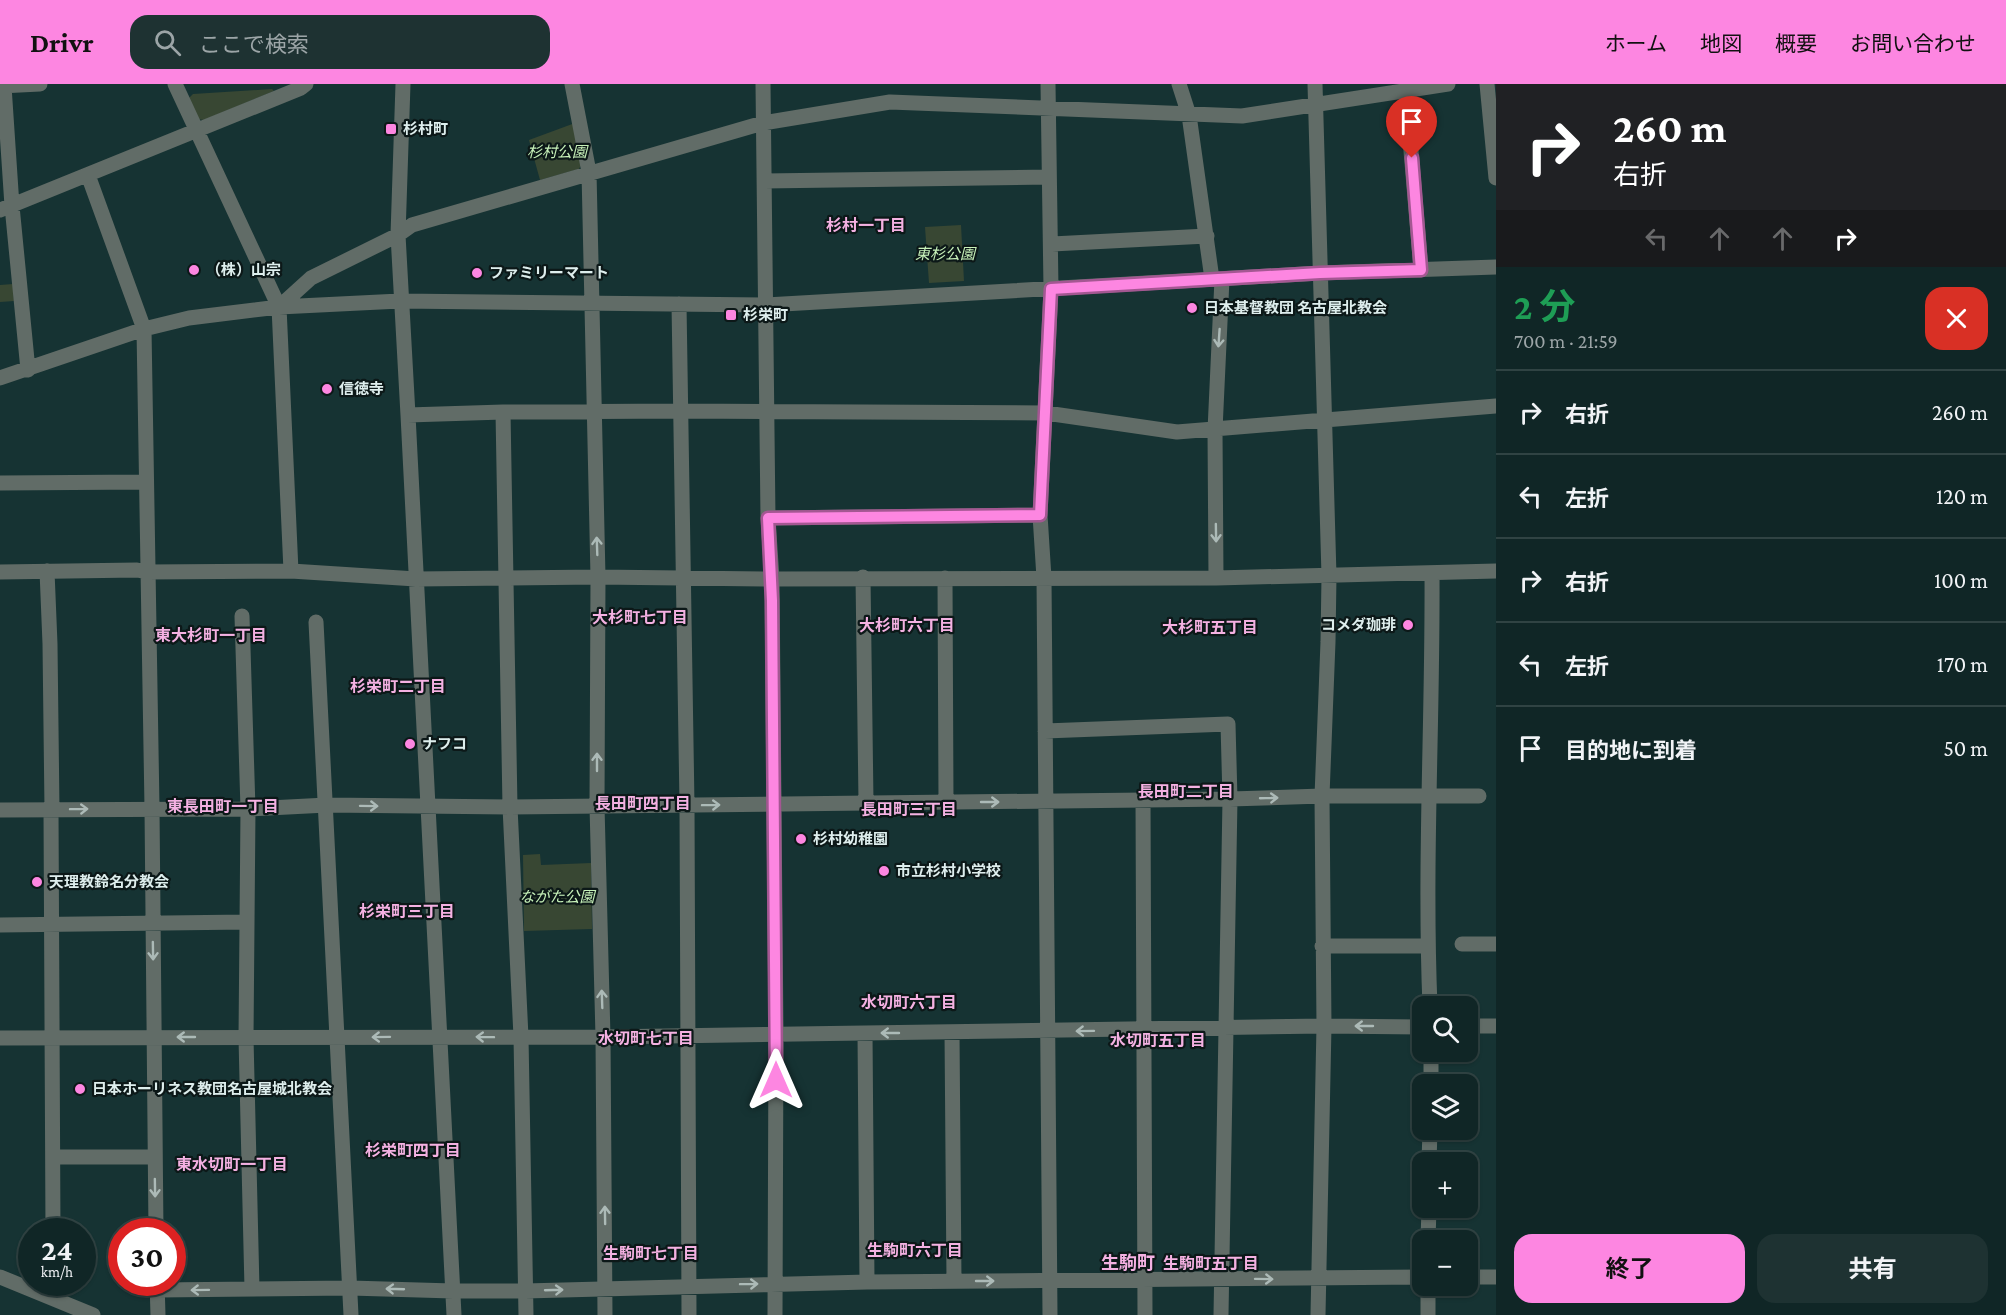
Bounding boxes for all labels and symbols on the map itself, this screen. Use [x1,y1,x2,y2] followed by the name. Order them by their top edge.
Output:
[1386,96,1437,158] pin
[403,120,448,137] place label: 杉村町
[384,122,398,136] marker: 杉村町
[527,144,589,160] park label: 杉村公園
[826,216,906,234] district label: 杉村一丁目
[915,246,977,262] park label: 東杉公園
[206,262,281,278] place label: （株）山宗
[187,263,201,277] marker: （株）山宗
[489,265,609,281] place label: ファミリーマート
[470,266,484,280] marker: ファミリーマート
[1204,300,1387,316] place label: 日本基督教団 名古屋北教会
[1185,301,1199,315] marker: 日本基督教団 名古屋北教会
[743,307,788,323] place label: 杉栄町
[724,308,738,322] marker: 杉栄町
[1213,327,1224,347] one-way arrow
[339,381,384,397] place label: 信徳寺
[320,382,334,396] marker: 信徳寺
[1210,522,1222,542] one-way arrow
[592,536,603,556] one-way arrow
[592,609,688,626] district label: 大杉町七丁目
[859,617,955,634] district label: 大杉町六丁目
[1321,617,1396,633] place label: コメダ珈琲
[1401,618,1415,632] marker: コメダ珈琲
[1162,619,1258,636] district label: 大杉町五丁目
[155,627,267,644] district label: 東大杉町一丁目
[350,678,446,695] district label: 杉栄町二丁目
[422,736,467,752] place label: ナフコ
[403,737,417,751] marker: ナフコ
[591,752,603,772] one-way arrow
[1138,783,1234,800] district label: 長田町二丁目
[1259,792,1279,803] one-way arrow
[595,795,691,812] district label: 長田町四丁目
[980,796,1000,807] one-way arrow
[167,798,279,815] district label: 東長田町一丁目
[701,799,721,810] one-way arrow
[359,801,379,812] one-way arrow
[861,801,957,818] district label: 長田町三丁目
[69,804,89,815] one-way arrow
[813,830,888,847] place label: 杉村幼稚園
[794,832,808,846] marker: 杉村幼稚園
[896,862,1001,879] place label: 市立杉村小学校
[877,864,891,878] marker: 市立杉村小学校
[49,874,169,890] place label: 天理教鈴名分教会
[30,875,44,889] marker: 天理教鈴名分教会
[519,889,596,905] park label: ながた公園
[359,903,455,920] district label: 杉栄町三丁目
[147,940,158,960] one-way arrow
[596,989,608,1009] one-way arrow
[861,994,957,1011] district label: 水切町六丁目
[1354,1020,1374,1032] one-way arrow
[1075,1025,1095,1037] one-way arrow
[880,1027,900,1039] one-way arrow
[598,1030,694,1047] district label: 水切町七丁目
[372,1031,392,1043] one-way arrow
[475,1031,495,1043] one-way arrow
[177,1032,197,1043] one-way arrow
[1110,1032,1206,1049] district label: 水切町五丁目
[744,1048,808,1112] position arrow
[92,1080,332,1097] place label: 日本ホーリネス教団名古屋城北教会
[73,1082,87,1096] marker: 日本ホーリネス教団名古屋城北教会
[365,1142,461,1159] district label: 杉栄町四丁目
[176,1156,288,1173] district label: 東水切町一丁目
[149,1177,161,1197] one-way arrow
[599,1205,610,1225] one-way arrow
[108,1218,186,1296] speed limit sign: 30
[867,1242,963,1259] district label: 生駒町六丁目
[603,1245,699,1262] district label: 生駒町七丁目
[1101,1253,1155,1273] district label: 生駒町
[1163,1255,1259,1272] district label: 生駒町五丁目
[1254,1273,1274,1285] one-way arrow
[975,1275,995,1287] one-way arrow
[738,1279,758,1290] one-way arrow
[190,1284,210,1296] one-way arrow
[385,1284,405,1295] one-way arrow
[543,1284,563,1296] one-way arrow

